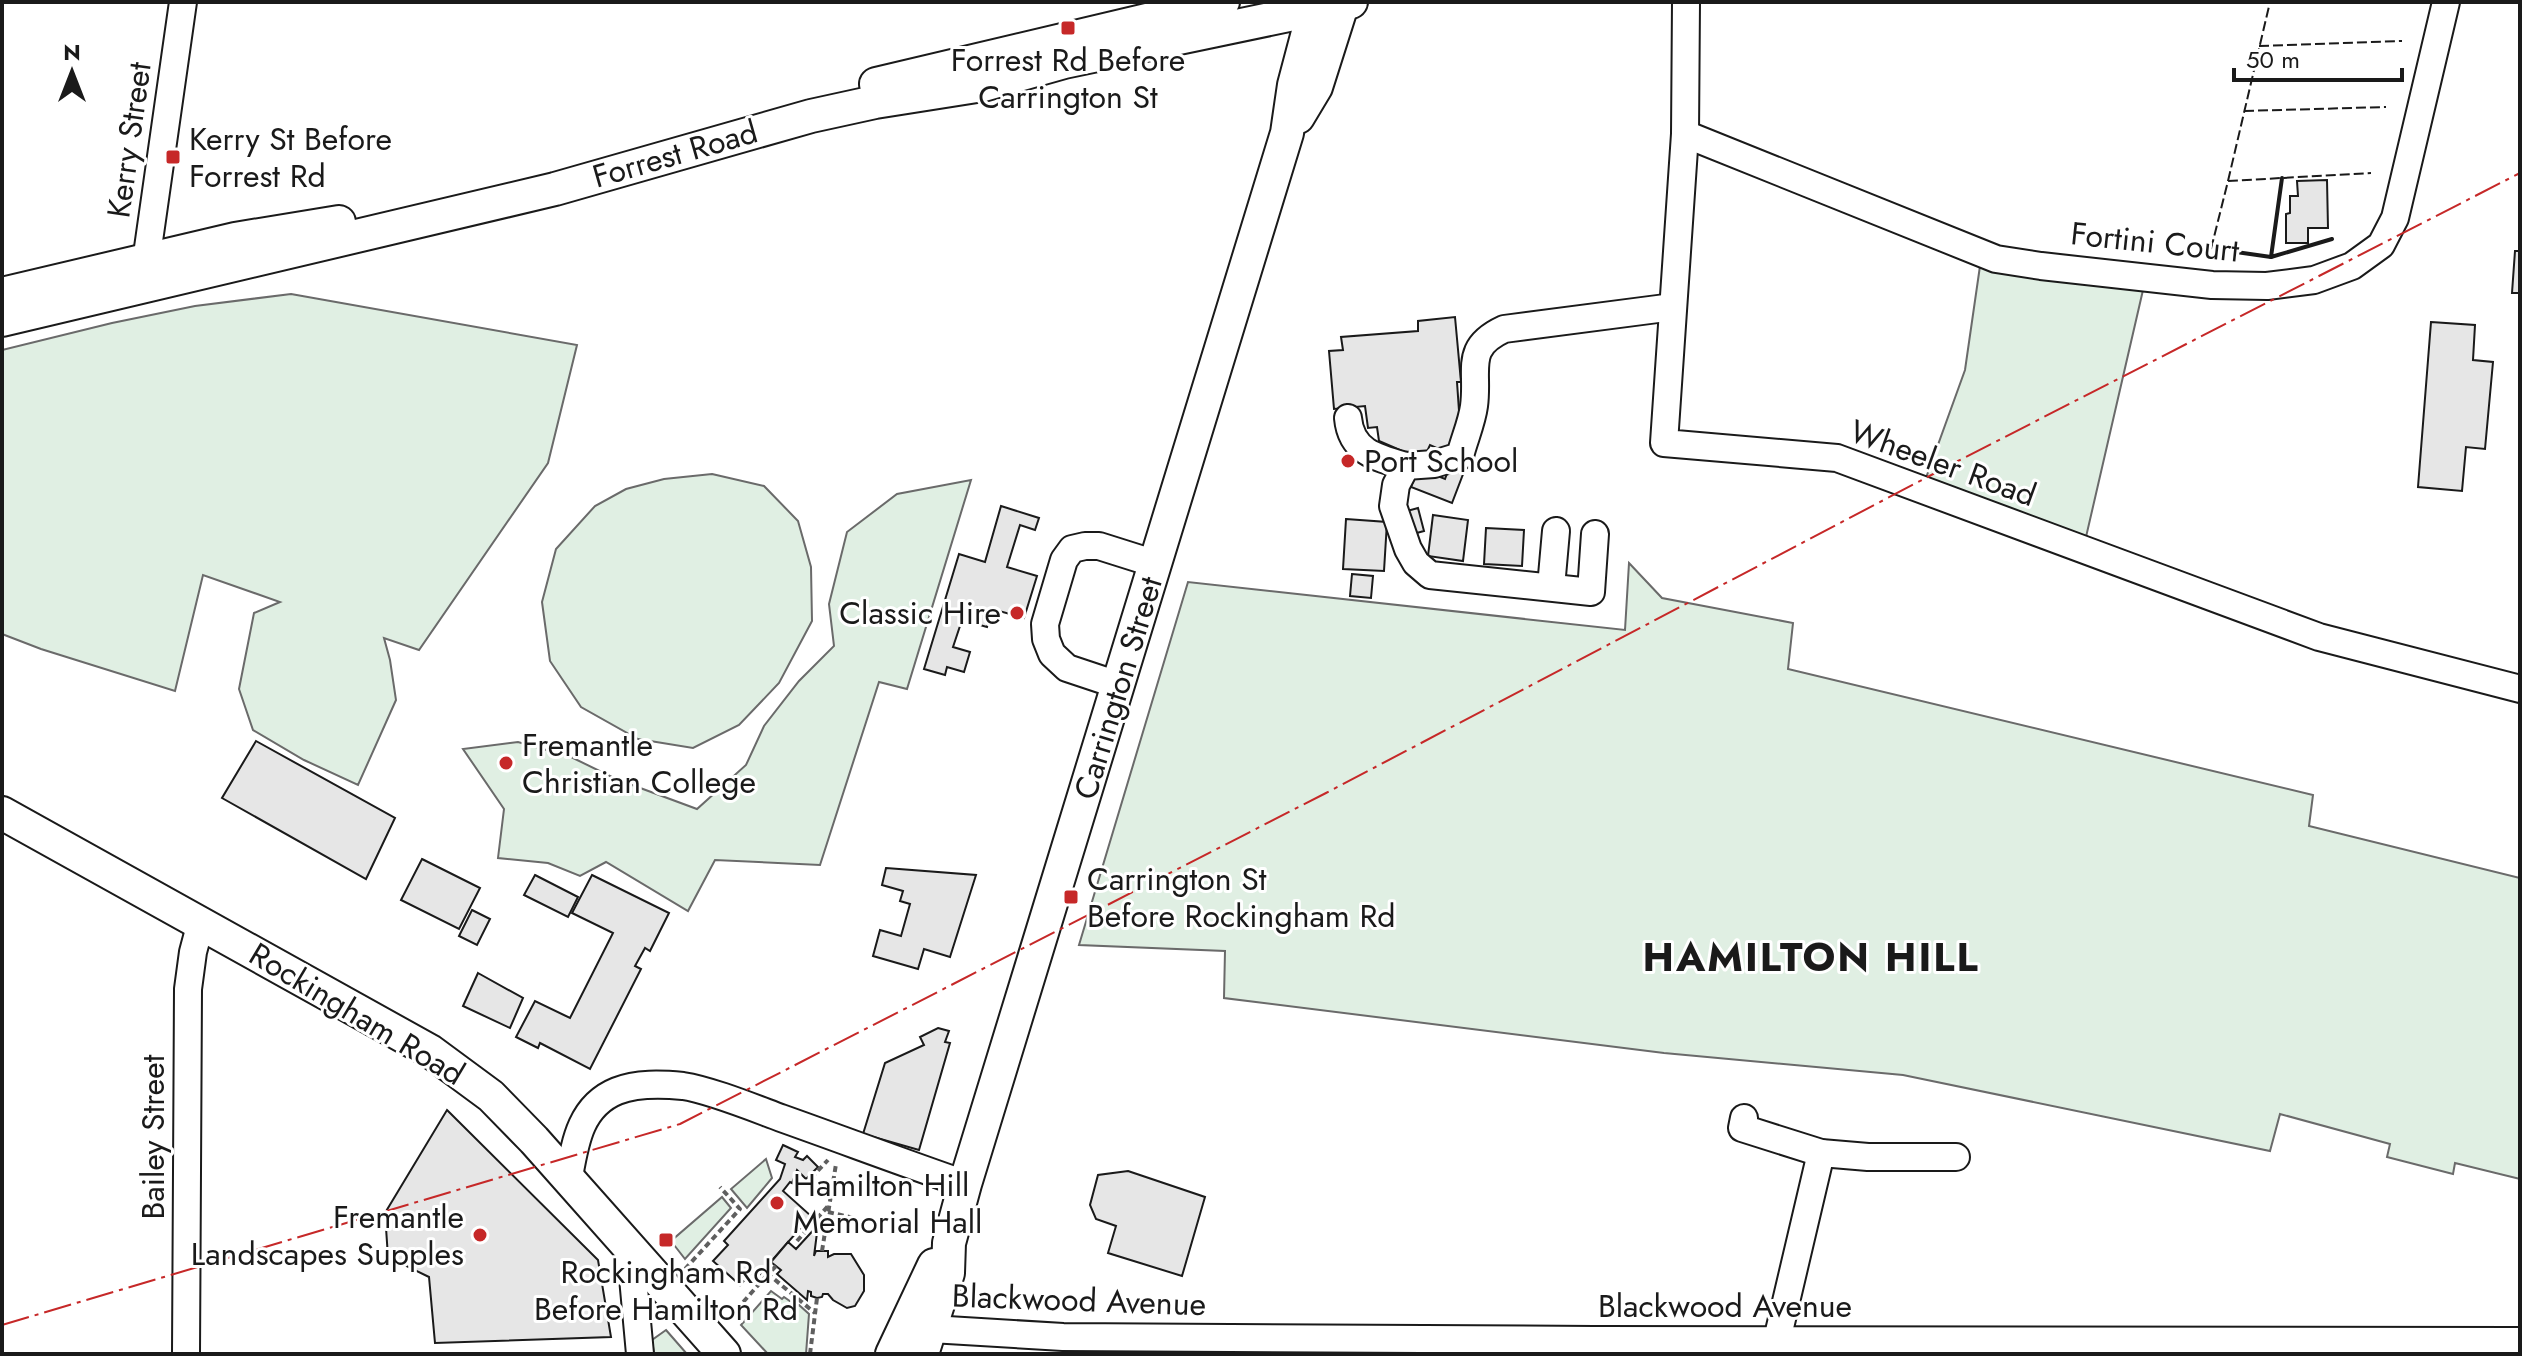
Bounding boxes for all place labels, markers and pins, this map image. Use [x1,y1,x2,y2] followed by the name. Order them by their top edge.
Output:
[1059,19,1077,37] marker: Forrest Rd Before Carrington St
[951,37,1185,120] place label: Forrest Rd Before Carrington St
[189,116,392,199] place label: Kerry St Before Forrest Rd
[164,148,182,166] marker: Kerry St Before Forrest Rd
[1364,438,1518,484] place label: Port School
[1339,452,1357,470] marker: Port School
[839,590,1001,636] place label: Classic Hire
[1008,604,1026,622] marker: Classic Hire
[522,722,756,805] place label: Fremantle Christian College
[497,754,515,772] marker: Fremantle Christian College
[1087,856,1396,939] place label: Carrington St Before Rockingham Rd
[1062,888,1080,906] marker: Carrington St Before Rockingham Rd
[793,1162,982,1245] place label: Hamilton Hill Memorial Hall
[191,1194,464,1277] place label: Fremantle Landscapes Supples
[768,1194,786,1212] marker: Hamilton Hill Memorial Hall
[471,1226,489,1244] marker: Fremantle Landscapes Supples
[657,1231,675,1249] marker: Rockingham Rd Before Hamilton Rd
[534,1249,798,1332] place label: Rockingham Rd Before Hamilton Rd

